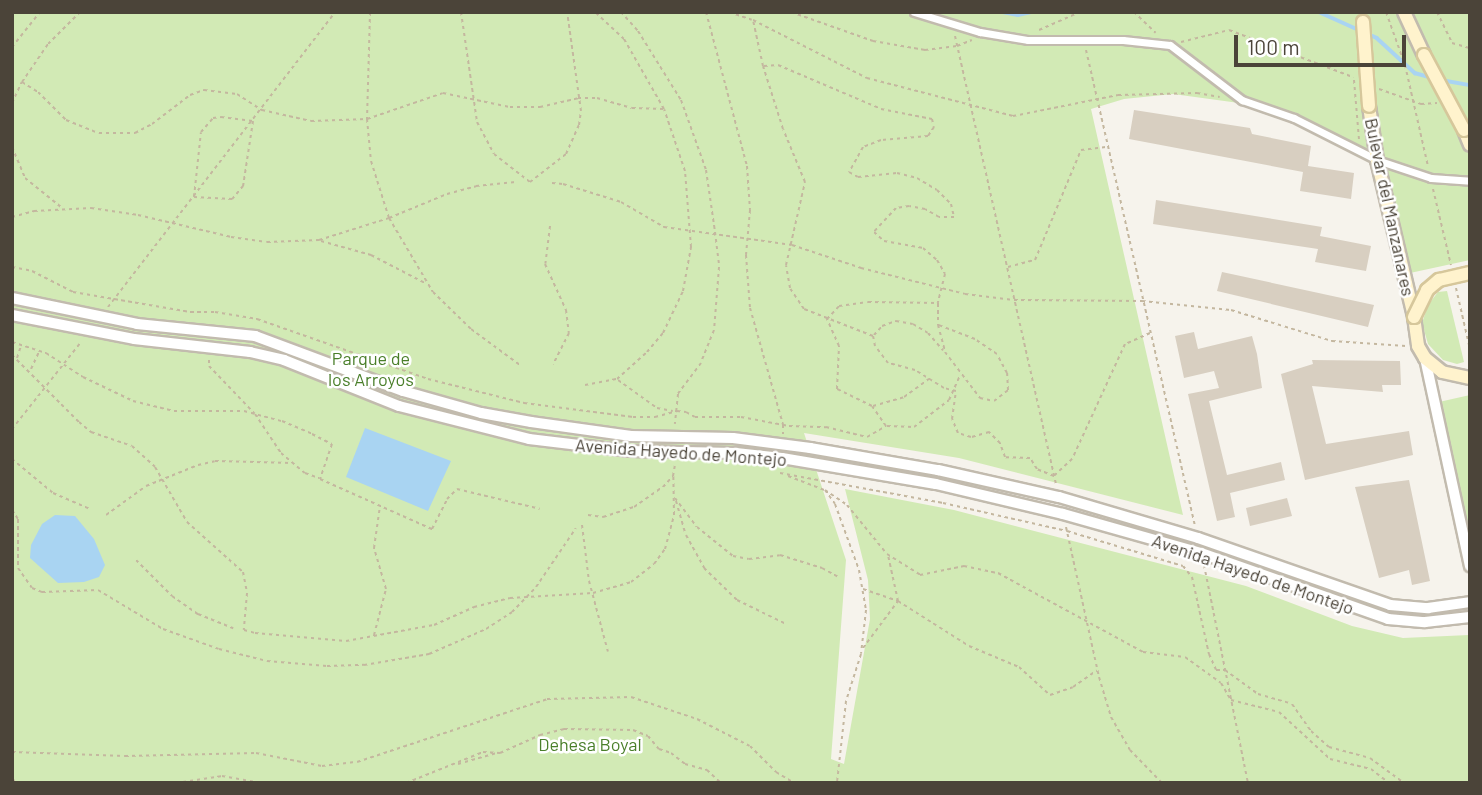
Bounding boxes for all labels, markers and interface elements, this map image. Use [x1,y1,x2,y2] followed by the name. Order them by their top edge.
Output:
[1237,21,1408,65] scale bar
[1247,34,1300,59] text: 100 m
[1361,116,1419,298] street label: Bulevar del Manzanares
[328,348,414,390] park label: Parque de los Arroyos
[574,434,788,470] street label: Avenida Hayedo de Montejo
[1149,529,1357,619] street label: Avenida Hayedo de Montejo
[538,733,642,755] park label: Dehesa Boyal

